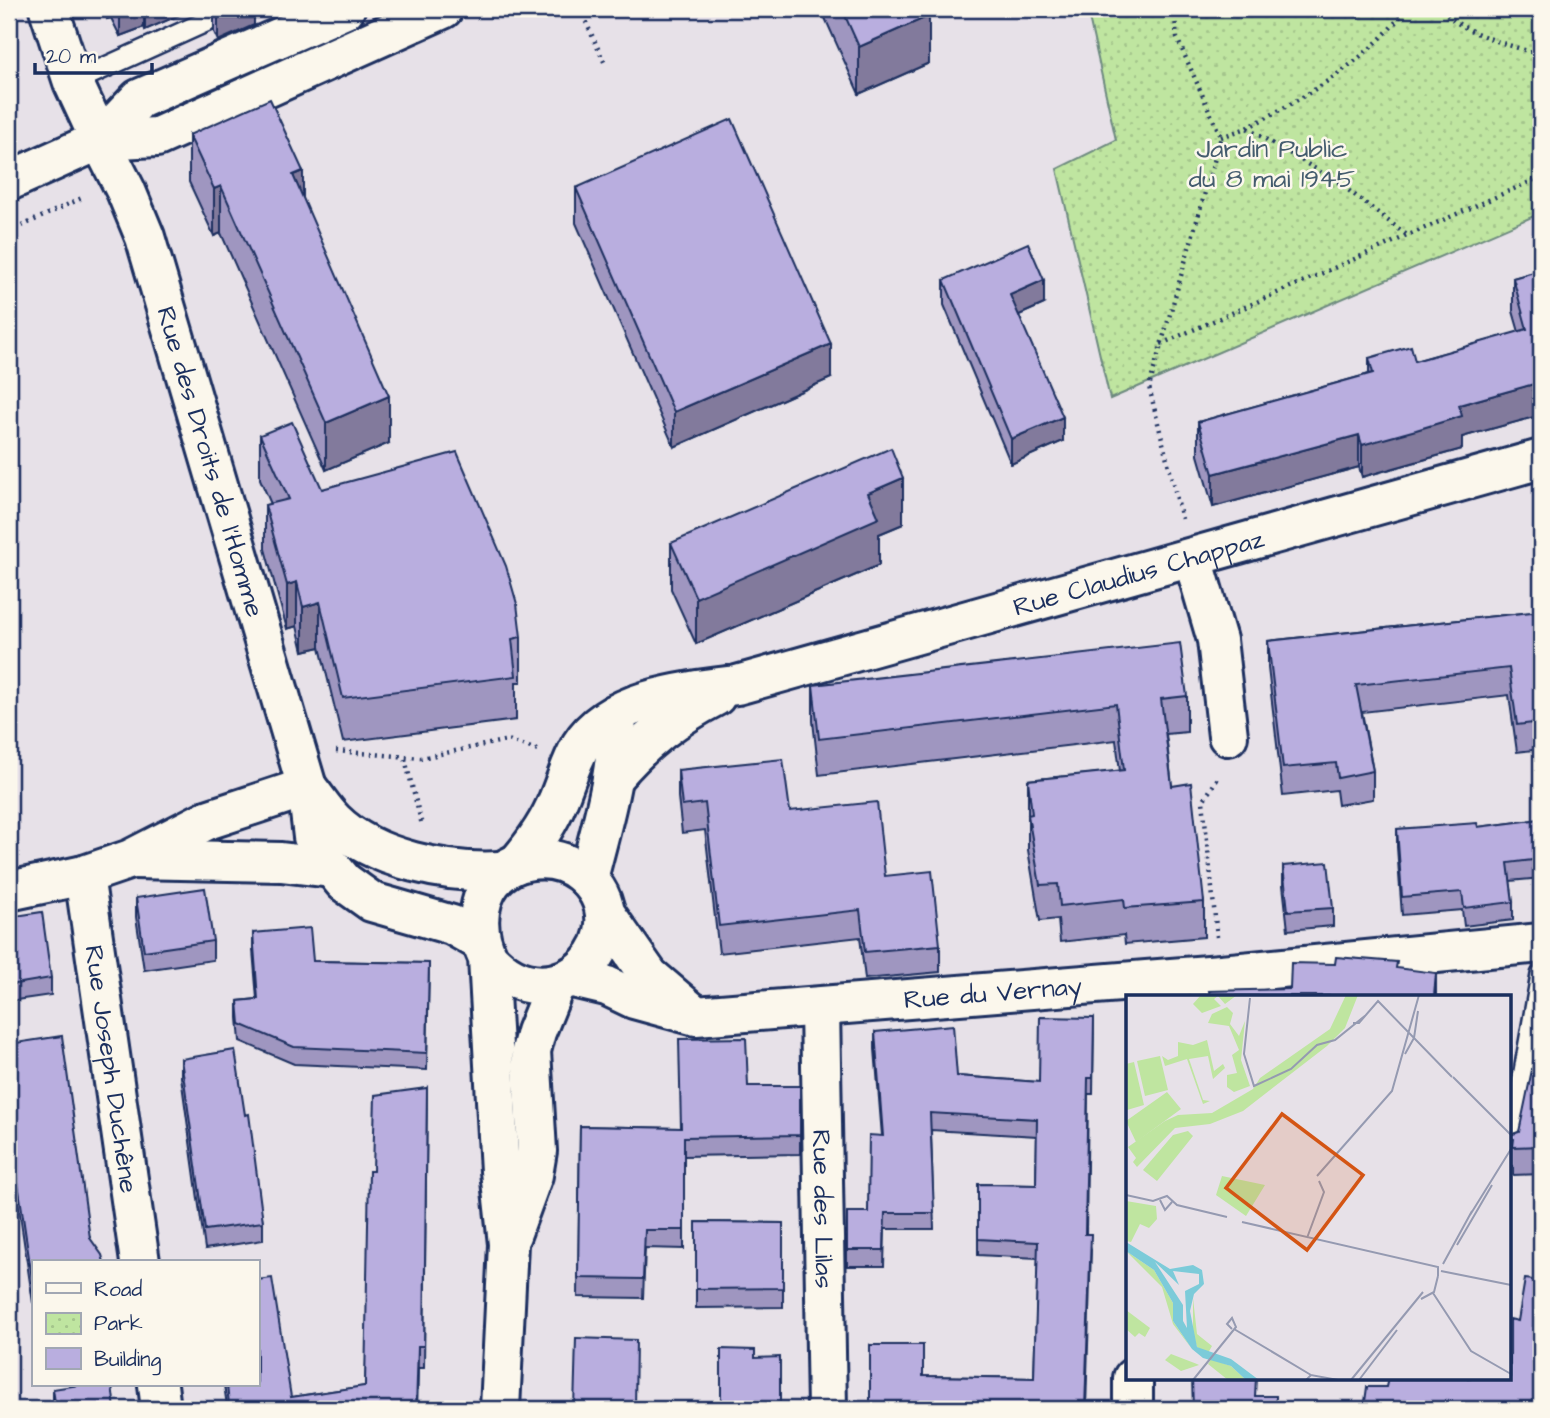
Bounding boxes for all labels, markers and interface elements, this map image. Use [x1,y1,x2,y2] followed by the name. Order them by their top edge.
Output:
[35,32,152,76] scale bar
[46,42,97,71] text: 20 m
[1189,131,1355,197] park label: Jardin Public du 8 mai 1945
[147,302,273,621] street label: Rue des Droits de l'Homme
[1009,521,1268,626] street label: Rue Claudius Chappaz
[75,943,147,1195] street label: Rue Joseph Duchêne
[903,968,1084,1018] street label: Rue du Vernay
[1126,995,1512,1380] inset map
[803,1129,842,1289] street label: Rue des Lilas
[32,1260,259,1386] legend
[94,1275,142,1304] text: Road
[94,1309,143,1338] text: Park
[94,1345,162,1376] text: Building

